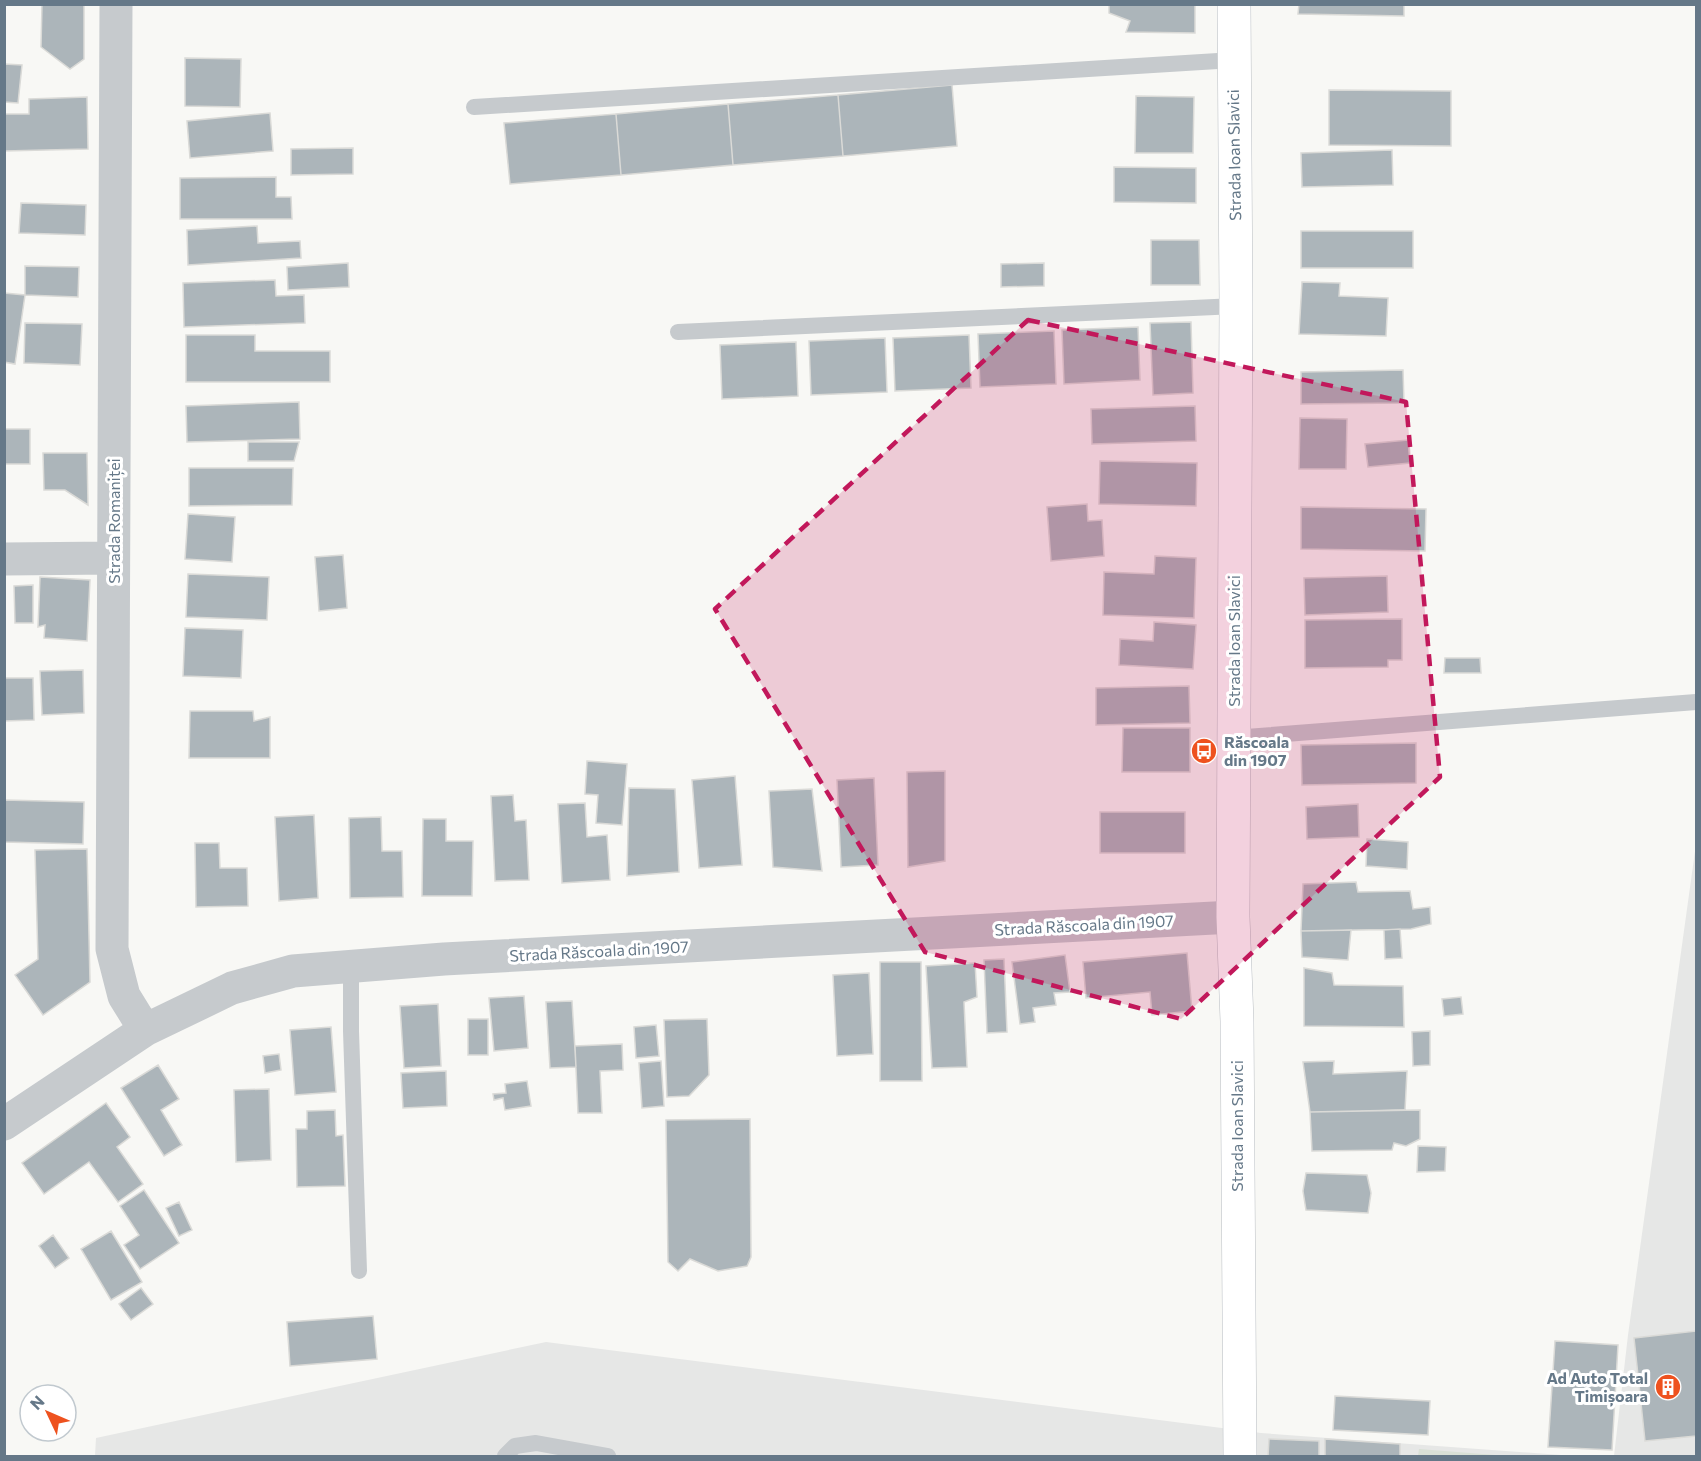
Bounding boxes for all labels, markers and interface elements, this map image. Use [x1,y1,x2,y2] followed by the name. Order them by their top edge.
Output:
[1223,89,1244,221] street label: Strada Ioan Slavici
[104,458,125,584] street label: Strada Romaniței
[1224,575,1243,707] street label: Strada Ioan Slavici
[1224,732,1289,769] place label: Răscoala din 1907
[1189,736,1219,766] bus stop icon: Răscoala din 1907
[994,910,1174,939] street label: Strada Răscoala din 1907
[509,936,689,965] street label: Strada Răscoala din 1907
[1227,1060,1246,1192] street label: Strada Ioan Slavici
[1547,1368,1648,1407] place label: Ad Auto Total Timișoara
[1653,1372,1683,1402] building icon: Ad Auto Total Timișoara
[18,1383,78,1443] north arrow
[26,1391,48,1413] text: N

